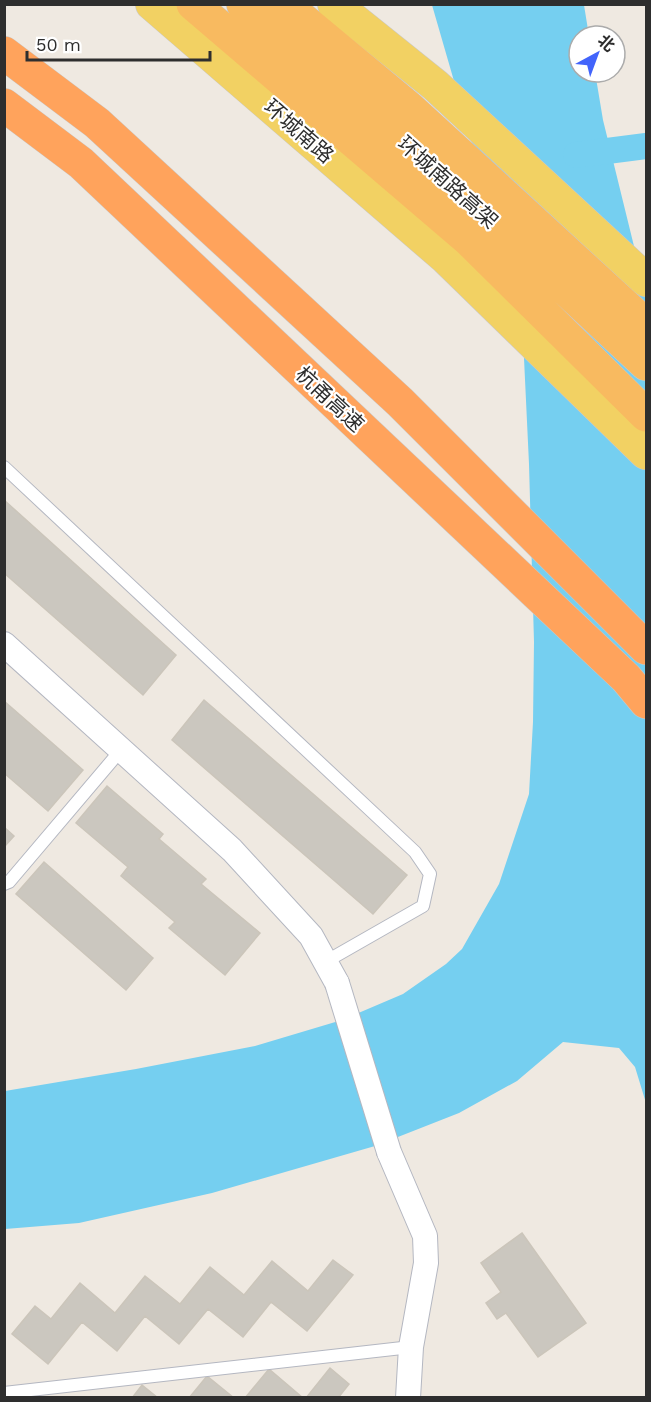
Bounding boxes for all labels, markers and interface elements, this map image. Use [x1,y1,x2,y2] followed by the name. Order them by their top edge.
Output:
[27,24,210,62] scale bar
[567,24,627,84] north arrow
[594,31,619,55] text: 北
[36,34,81,55] text: 50 m
[259,94,339,168] street label: 环城南路
[393,131,503,233] street label: 环城南路高架
[291,361,369,437] street label: 杭甬高速

